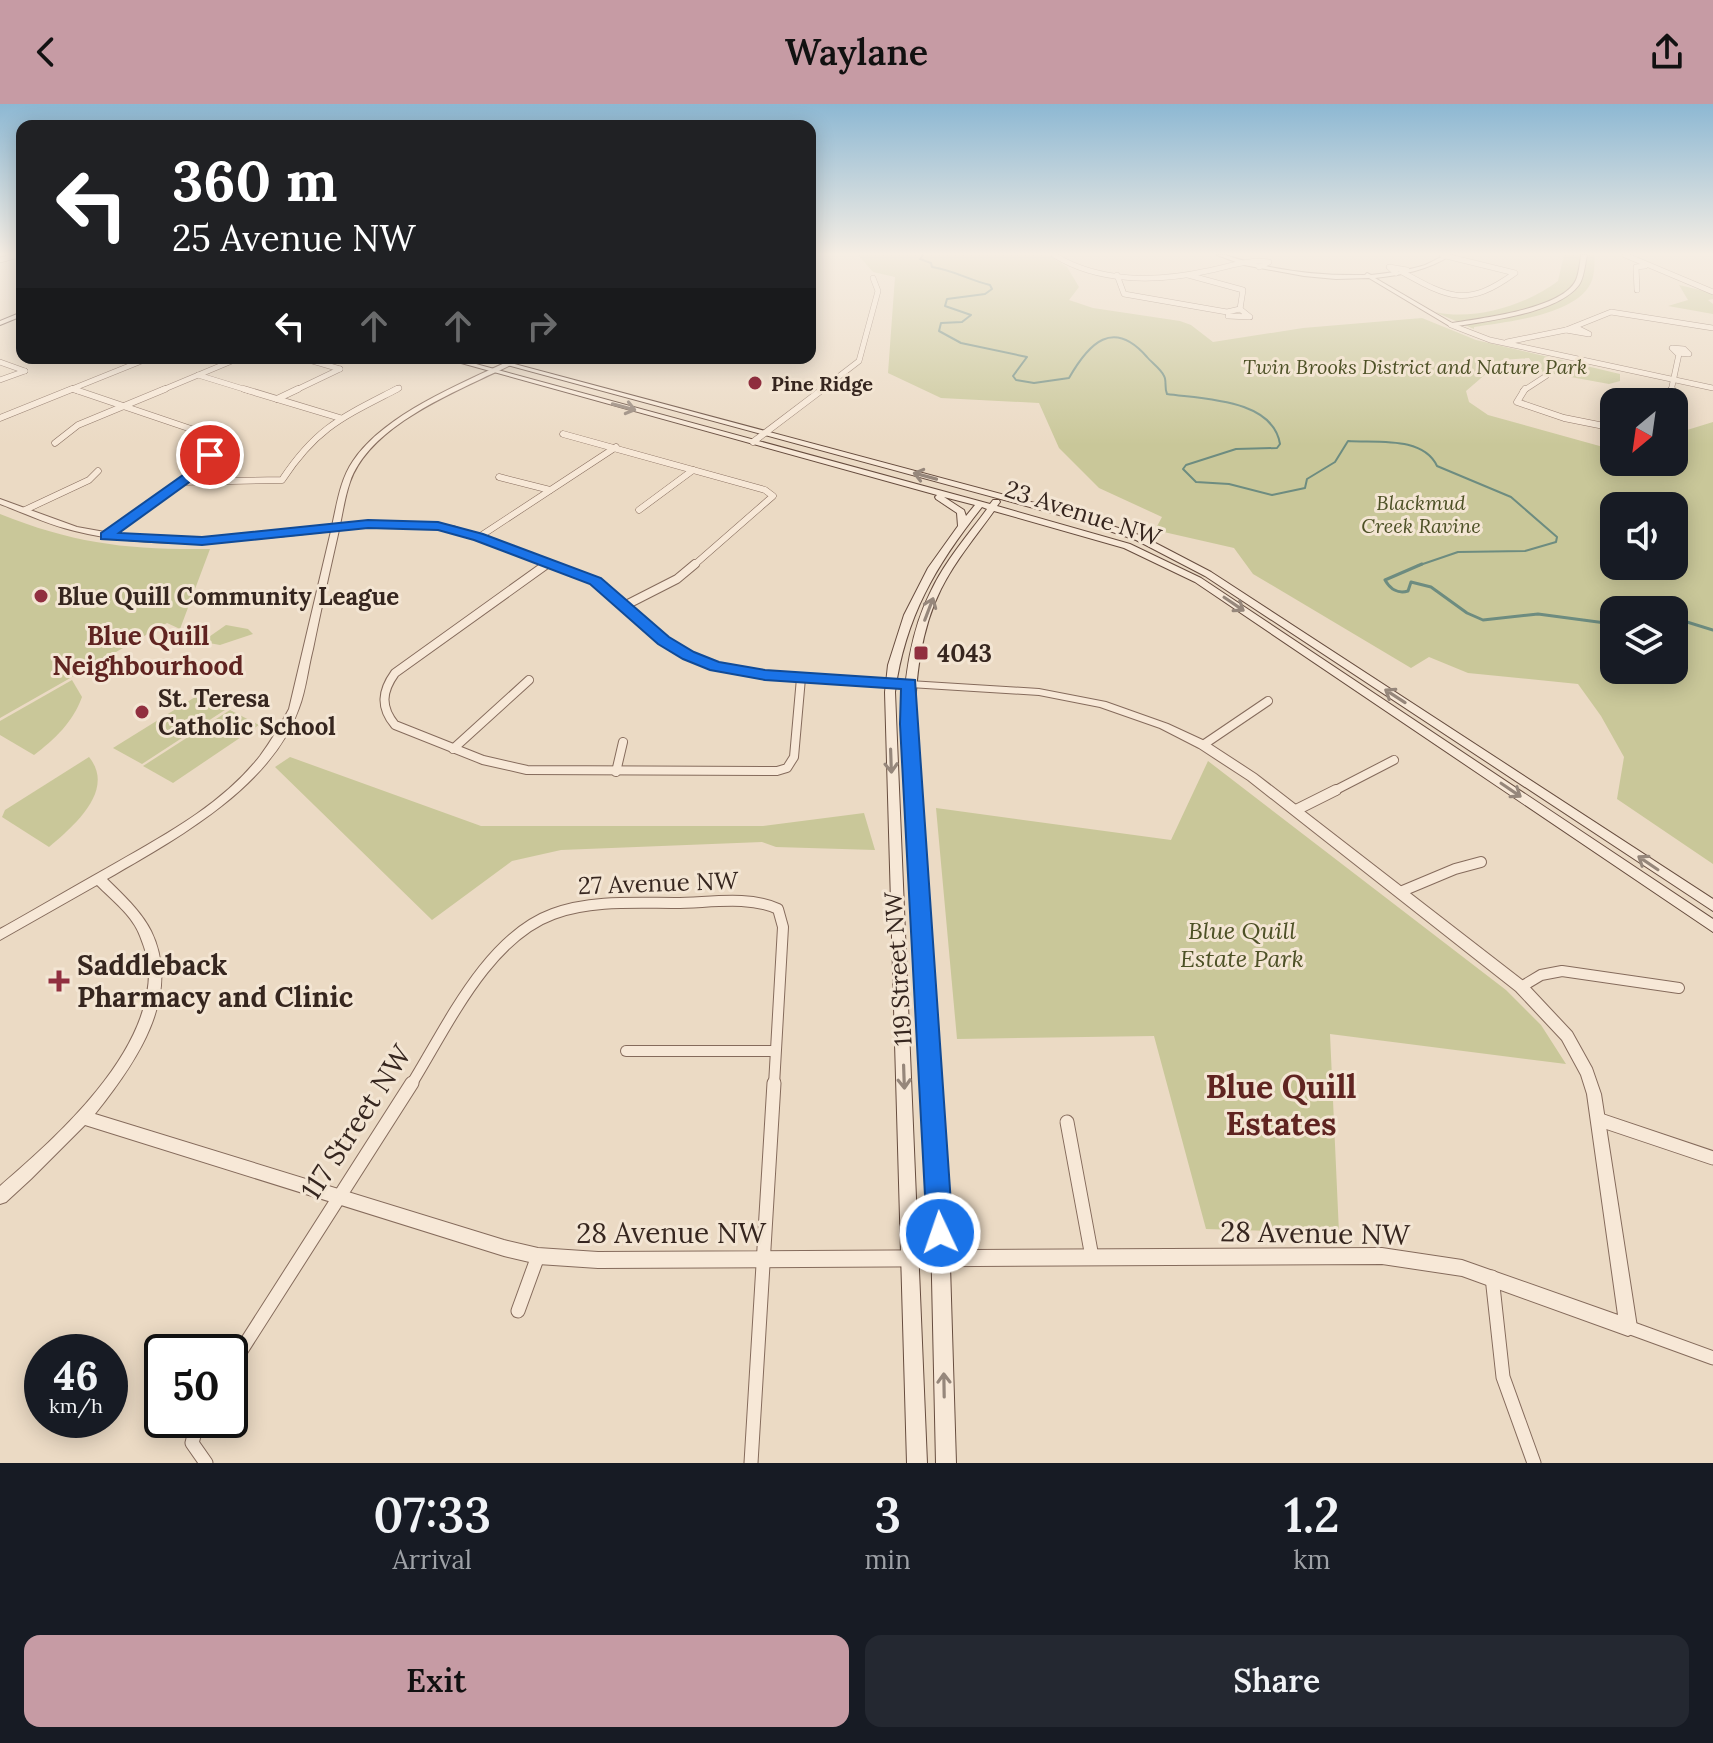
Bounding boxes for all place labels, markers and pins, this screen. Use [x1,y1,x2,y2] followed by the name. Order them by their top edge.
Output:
[771,371,873,396] place label: Pine Ridge
[746,374,764,392] marker: Pine Ridge
[176,421,244,489] pin
[57,581,399,612] place label: Blue Quill Community League
[32,587,50,605] marker: Blue Quill Community League
[937,638,992,669] place label: 4043
[912,644,930,662] marker: 4043
[158,683,336,742] place label: St. Teresa Catholic School
[133,703,151,721] marker: St. Teresa Catholic School
[77,947,354,1015] place label: Saddleback Pharmacy and Clinic
[48,970,70,992] marker: Saddleback Pharmacy and Clinic

